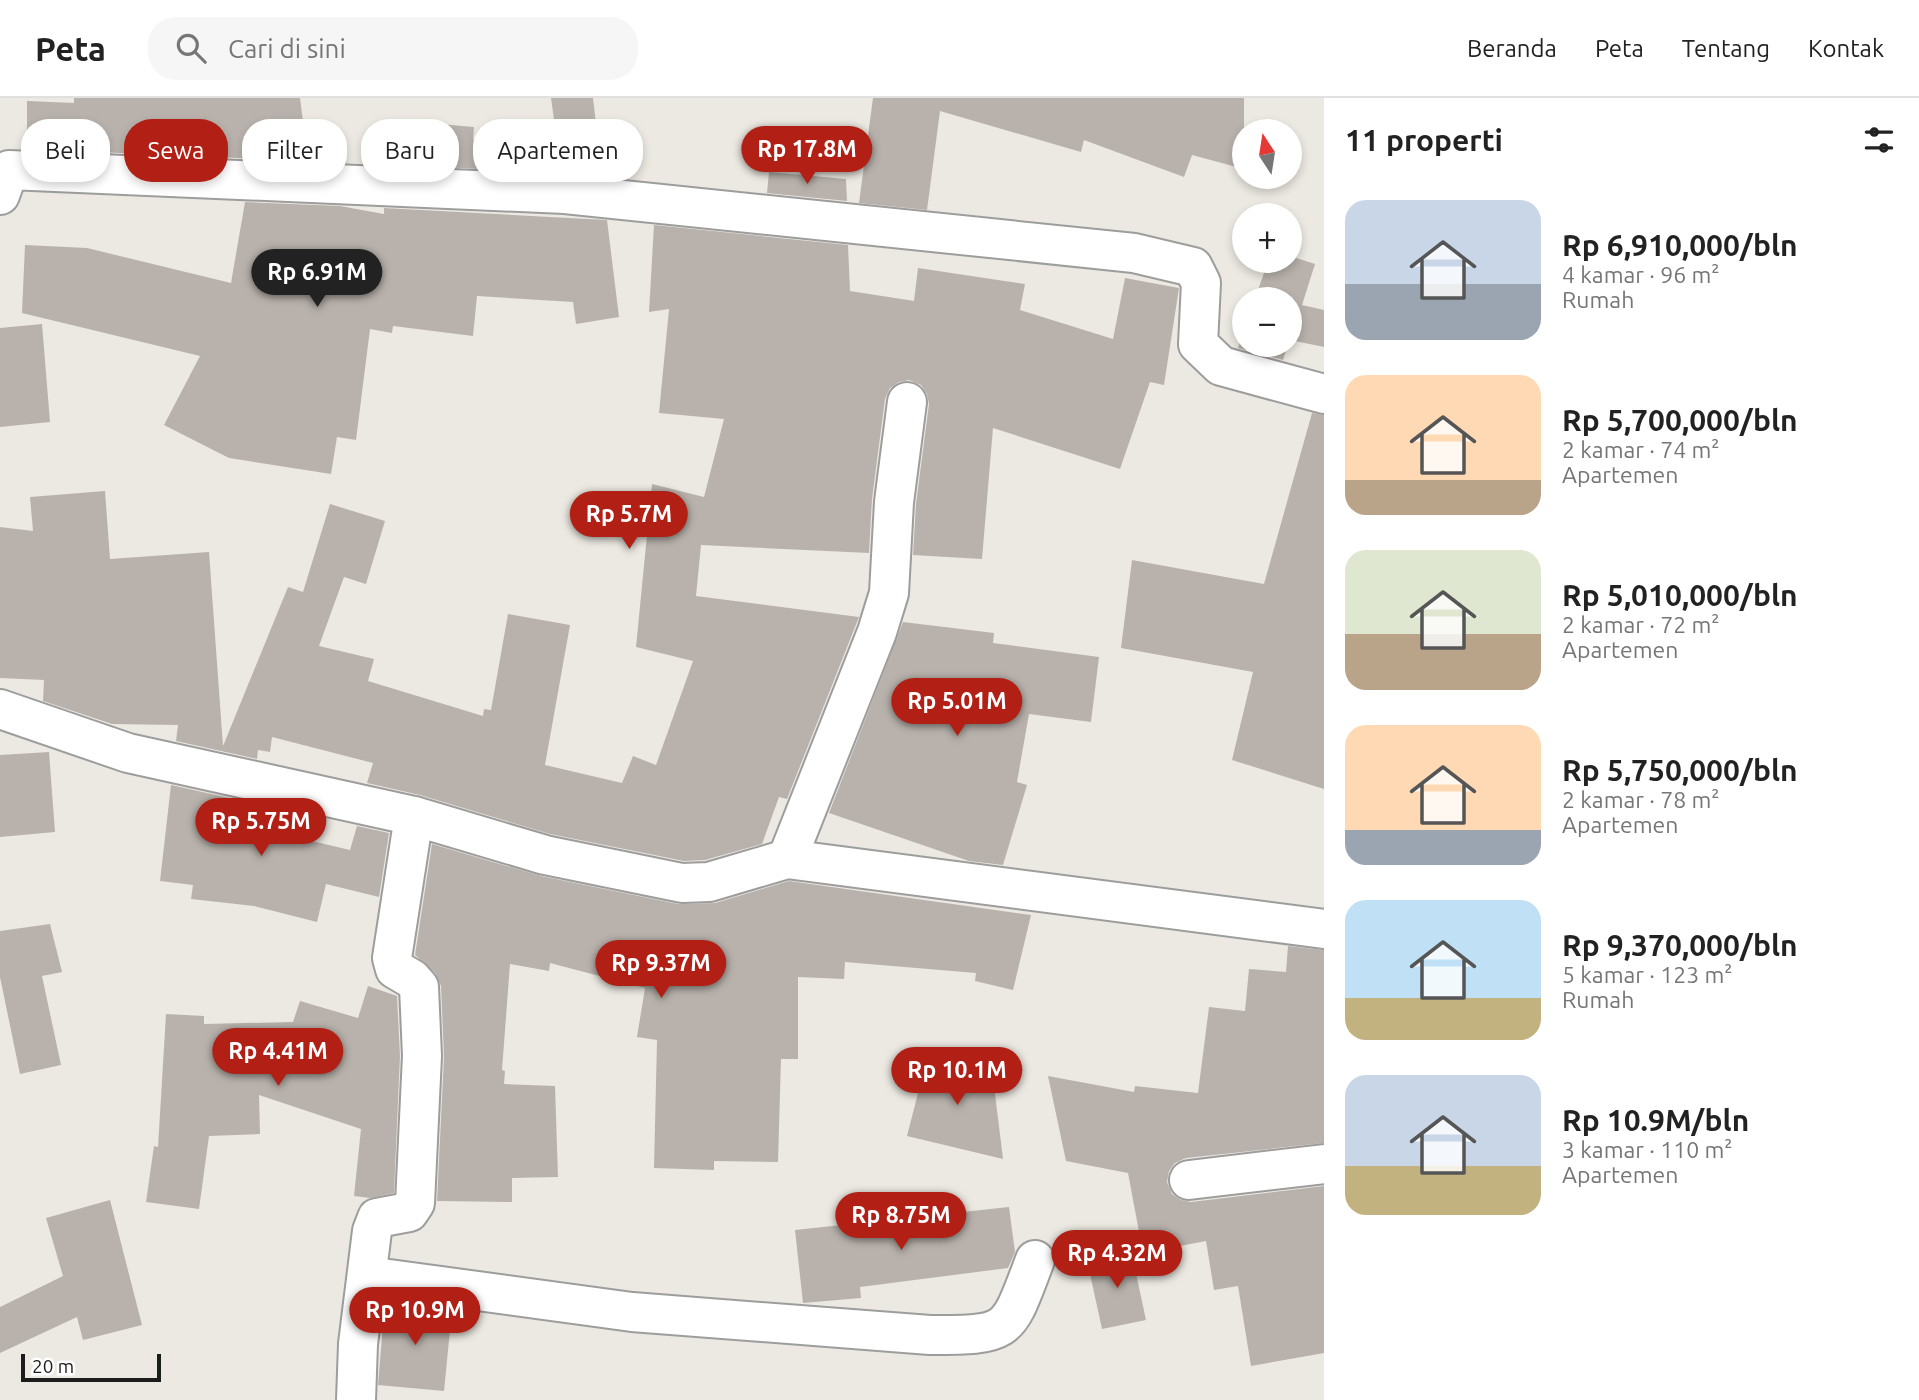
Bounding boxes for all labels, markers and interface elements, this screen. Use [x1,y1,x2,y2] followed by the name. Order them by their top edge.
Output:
[148,17,638,80] search box
[172,29,210,67] icon: search
[35,30,106,67] text: Peta
[228,34,346,63] text: Cari di sini
[1467,35,1557,62] text: Beranda
[1595,35,1644,62] text: Peta
[1682,35,1770,62] text: Tentang
[1808,35,1884,62] text: Kontak
[21,119,110,182] chip: Beli
[124,119,228,182] chip: Sewa
[242,119,347,182] chip: Filter
[361,119,459,182] chip: Baru
[473,119,643,182] chip: Apartemen
[1232,119,1302,189] north arrow
[1232,119,1302,357] map controls
[1860,121,1898,159] icon: filters
[1345,123,1503,157] text: 11 properti
[735,126,879,186] pin: Rp 17.8M
[757,136,857,161] text: Rp 17.8M
[1232,203,1302,273] button: +
[1401,228,1485,312] icon: home
[1562,228,1798,262] text: Rp 6,910,000/bln
[245,250,389,309] pin: Rp 6.91M
[267,259,367,284] text: Rp 6.91M
[1562,262,1720,287] text: 4 kamar · 96 m²
[1232,287,1302,357] button: −
[1562,287,1634,312] text: Rumah
[1401,403,1485,487] icon: home
[1562,403,1798,437] text: Rp 5,700,000/bln
[1562,437,1720,462] text: 2 kamar · 74 m²
[1562,462,1678,487] text: Apartemen
[564,491,694,551] pin: Rp 5.7M
[586,501,672,526] text: Rp 5.7M
[1401,578,1485,662] icon: home
[1562,578,1798,612] text: Rp 5,010,000/bln
[1562,612,1720,637] text: 2 kamar · 72 m²
[1562,637,1678,662] text: Apartemen
[885,678,1029,738] pin: Rp 5.01M
[907,688,1007,713] text: Rp 5.01M
[1401,753,1485,837] icon: home
[1562,753,1798,787] text: Rp 5,750,000/bln
[1562,787,1720,812] text: 2 kamar · 78 m²
[189,798,333,858] pin: Rp 5.75M
[211,808,311,833] text: Rp 5.75M
[1562,812,1678,837] text: Apartemen
[1401,928,1485,1012] icon: home
[1562,928,1798,962] text: Rp 9,370,000/bln
[589,940,733,1000] pin: Rp 9.37M
[611,950,711,975] text: Rp 9.37M
[1562,962,1733,987] text: 5 kamar · 123 m²
[1562,987,1634,1012] text: Rumah
[206,1028,350,1088] pin: Rp 4.41M
[228,1038,328,1063] text: Rp 4.41M
[885,1048,1029,1107] pin: Rp 10.1M
[907,1057,1007,1082] text: Rp 10.1M
[1401,1103,1485,1187] icon: home
[1562,1103,1749,1137] text: Rp 10.9M/bln
[1562,1137,1733,1162] text: 3 kamar · 110 m²
[1562,1162,1678,1187] text: Apartemen
[829,1192,973,1252] pin: Rp 8.75M
[851,1202,951,1227] text: Rp 8.75M
[1045,1230,1189,1290] pin: Rp 4.32M
[1067,1240,1167,1265] text: Rp 4.32M
[343,1288,487,1347] pin: Rp 10.9M
[365,1297,465,1322] text: Rp 10.9M
[21,1351,161,1383] scale bar
[32,1355,74,1377] text: 20 m

